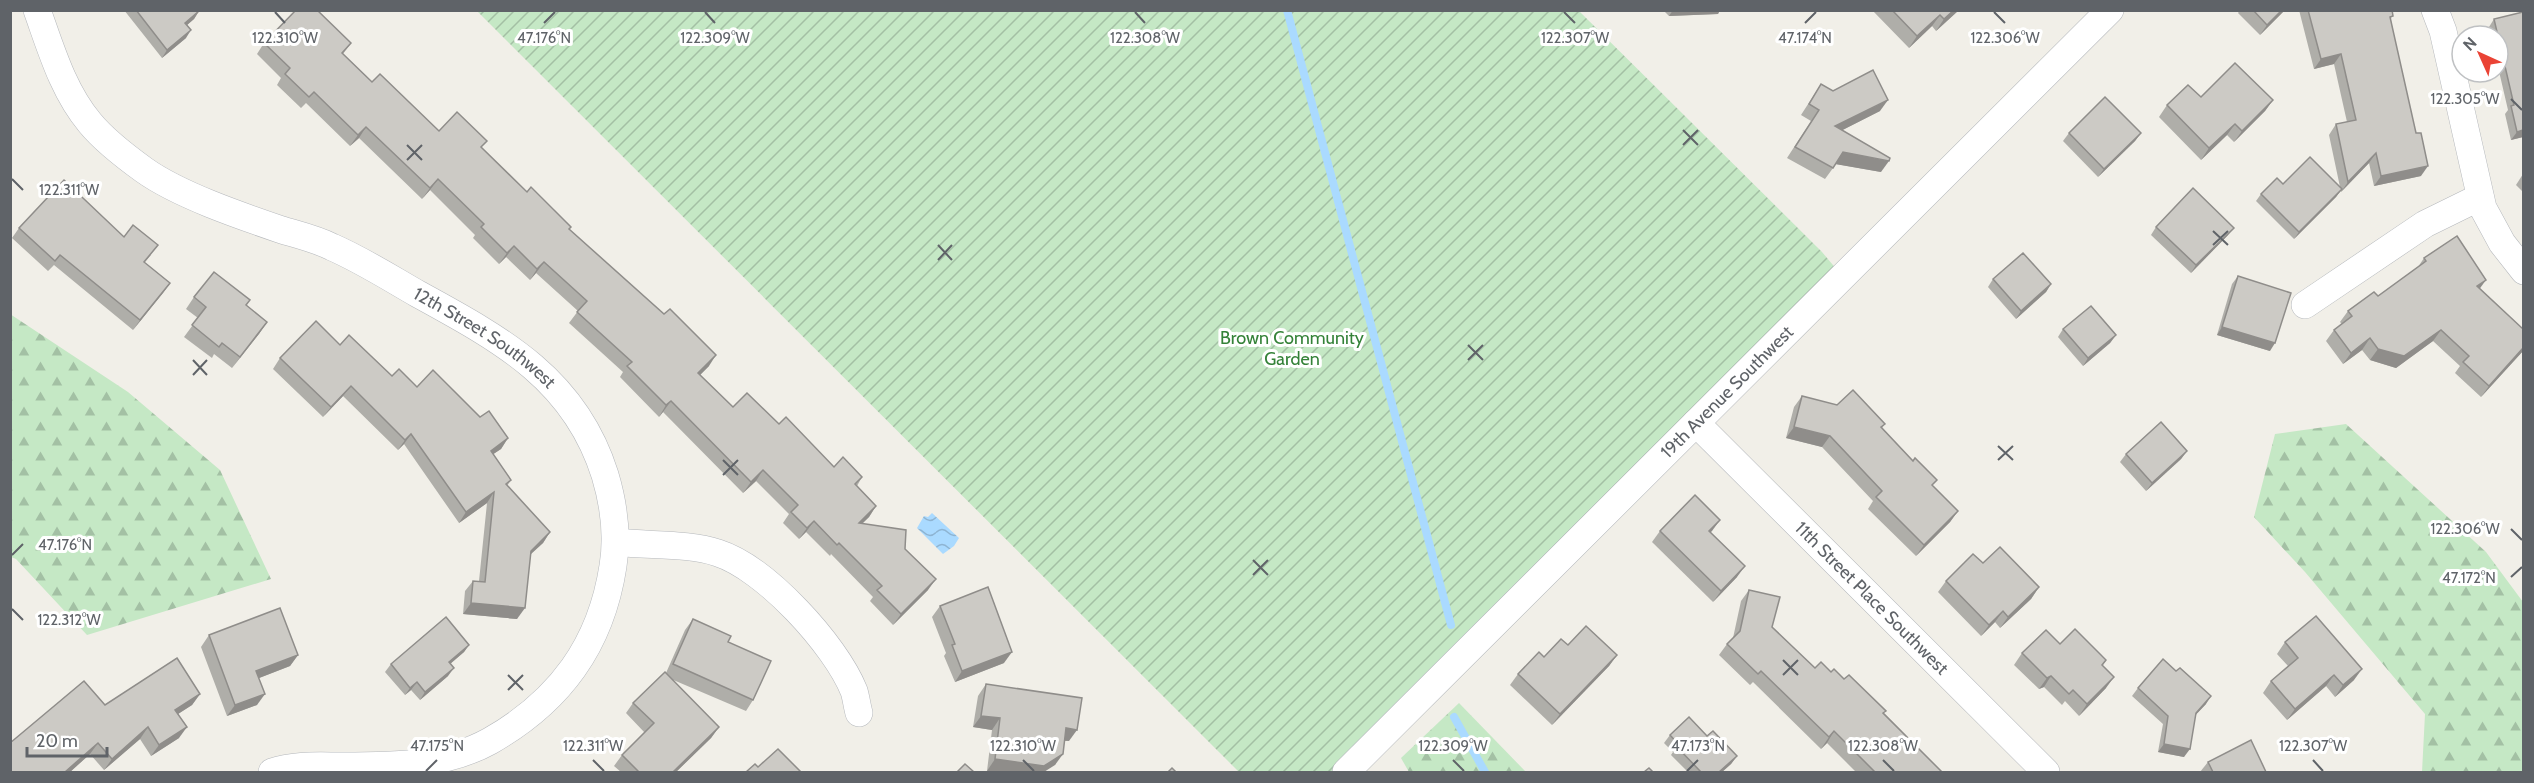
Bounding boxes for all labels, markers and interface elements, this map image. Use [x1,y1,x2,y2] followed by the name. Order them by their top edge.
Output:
[2450,24,2510,84] north arrow
[252,29,319,47] text: 122.310°W
[517,29,571,47] text: 47.176°N
[680,29,751,47] text: 122.309°W
[1110,29,1181,47] text: 122.308°W
[1541,29,1610,47] text: 122.307°W
[1778,29,1832,47] text: 47.174°N
[1970,29,2040,47] text: 122.306°W
[2459,33,2480,54] text: N
[2431,90,2500,108] text: 122.305°W
[39,181,100,199] text: 122.311°W
[409,283,560,393] street label: 12th Street Southwest
[1656,321,1798,463] street label: 19th Avenue Southwest
[1220,327,1364,370] park label: Brown Community Garden
[1790,517,1953,679] street label: 11th Street Place Southwest
[2430,520,2500,538] text: 122.306°W
[38,536,92,554] text: 47.176°N
[2442,569,2496,587] text: 47.172°N
[37,611,101,629] text: 122.312°W
[27,720,106,758] scale bar
[36,730,78,752] text: 20 m
[410,737,464,755] text: 47.175°N
[563,737,624,755] text: 122.311°W
[990,737,1057,755] text: 122.310°W
[1418,737,1489,755] text: 122.309°W
[1671,737,1725,755] text: 47.173°N
[1848,737,1919,755] text: 122.308°W
[2279,737,2348,755] text: 122.307°W

